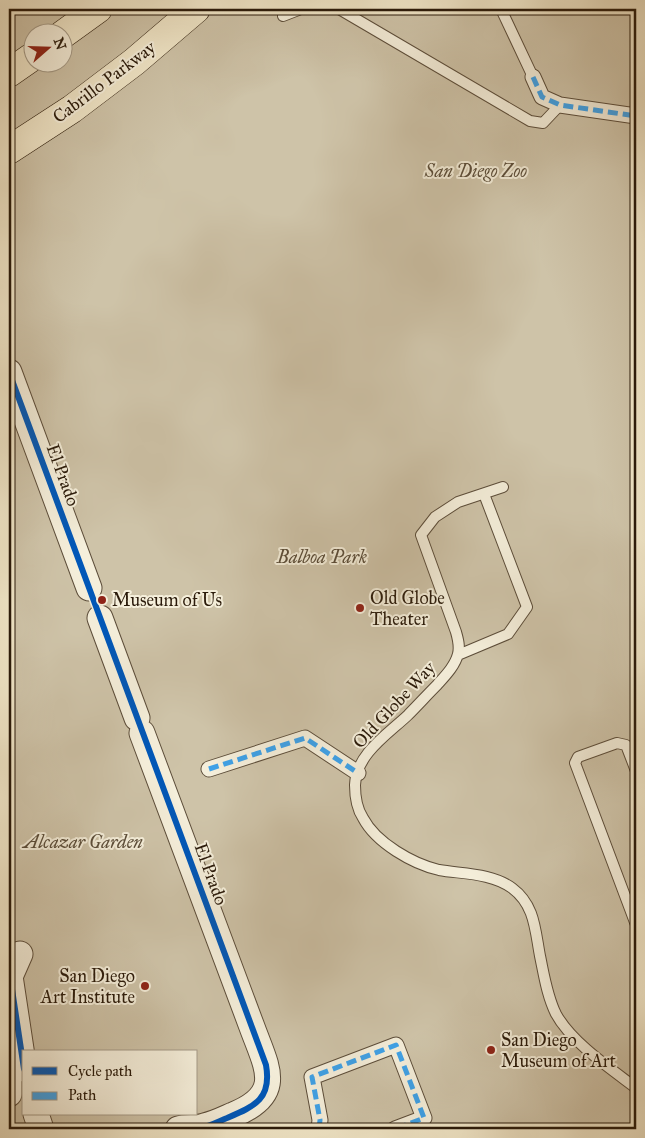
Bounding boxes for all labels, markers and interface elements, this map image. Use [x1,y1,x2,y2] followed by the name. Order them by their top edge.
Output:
[22,22,72,72] north arrow
[50,35,70,52] text: N
[48,36,160,128] street label: Cabrillo Parkway
[424,160,527,182] park label: San Diego Zoo
[42,441,84,509] street label: El Prado
[276,546,367,568] park label: Balboa Park
[370,587,445,630] place label: Old Globe Theater
[112,589,222,611] place label: Museum of Us
[96,594,108,606] marker: Museum of Us
[354,602,366,614] marker: Old Globe Theater
[348,657,440,753] street label: Old Globe Way
[21,831,143,853] park label: Alcazar Garden
[190,840,232,908] street label: El Prado
[40,965,135,1008] place label: San Diego Art Institute
[139,980,151,992] marker: San Diego Art Institute
[501,1029,617,1072] place label: San Diego Museum of Art
[485,1044,497,1056] marker: San Diego Museum of Art
[22,1050,198,1116] legend
[68,1062,133,1080] text: Cycle path
[68,1086,97,1104] text: Path

